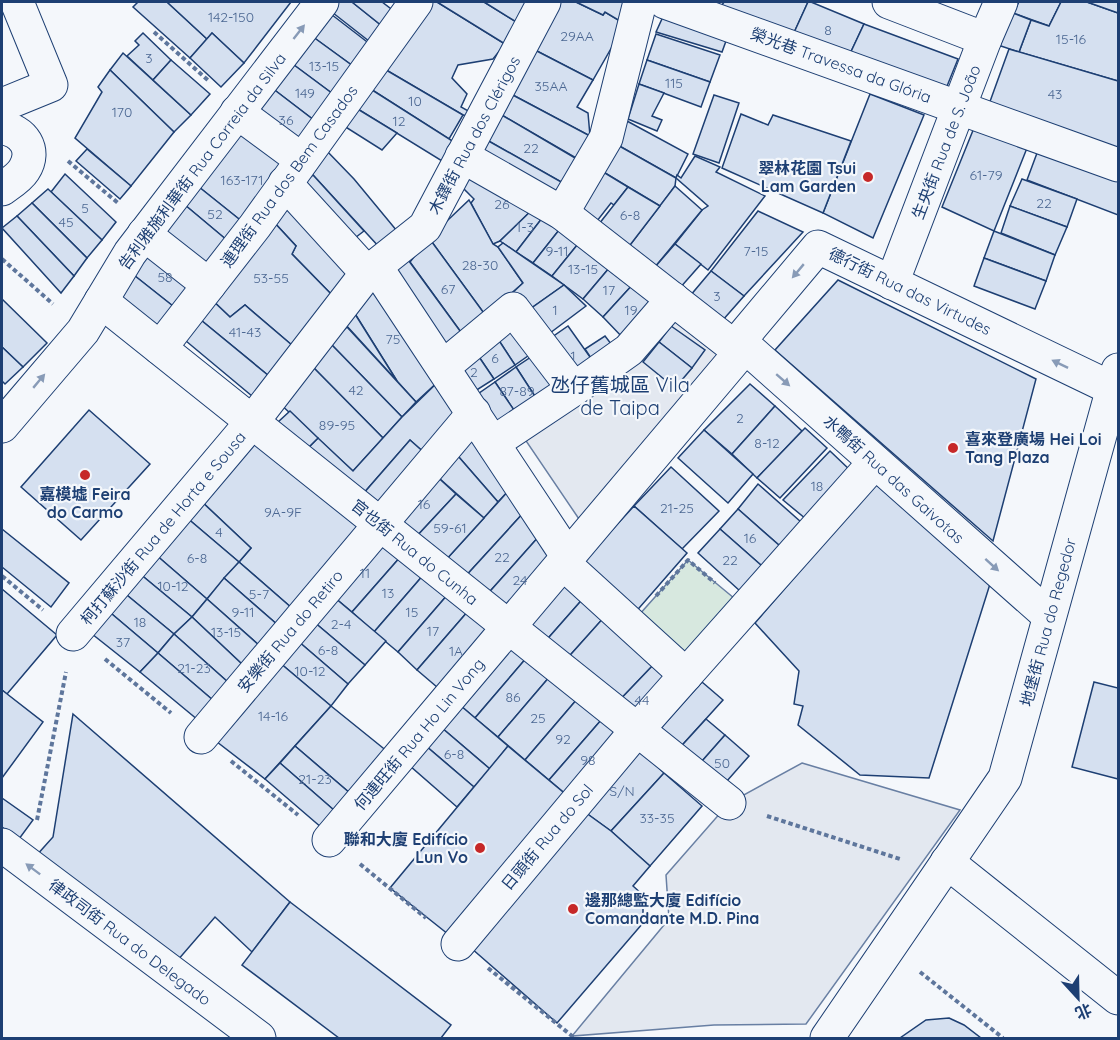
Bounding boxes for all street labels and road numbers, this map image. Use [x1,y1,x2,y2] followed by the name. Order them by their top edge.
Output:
[748,23,934,107] street label: 榮光巷 Travessa da Glória
[114,49,290,273] street label: 告利雅施利華街 Rua Correia da Silva
[424,52,524,218] street label: 木鐸街 Rua dos Clérigos
[907,62,985,222] street label: 生央街 Rua de S. João
[216,81,362,271] street label: 連理街 Rua dos Bem Casados
[825,243,995,339] street label: 德行街 Rua das Virtudes
[819,411,969,547] street label: 水鴨街 Rua das Gaivotas
[76,427,250,629] street label: 柯打蘇沙街 Rua de Horta e Sousa
[348,495,482,609] street label: 官也街 Rua do Cunha
[1016,536,1080,708] street label: 地堡街 Rua do Regedor
[233,566,347,696] street label: 安樂街 Rua do Retiro
[350,654,488,814] street label: 何連旺街 Rua Ho Lin Vong
[497,780,597,894] street label: 日頭街 Rua do Sol
[45,874,215,1010] street label: 律政司街 Rua do Delegado

